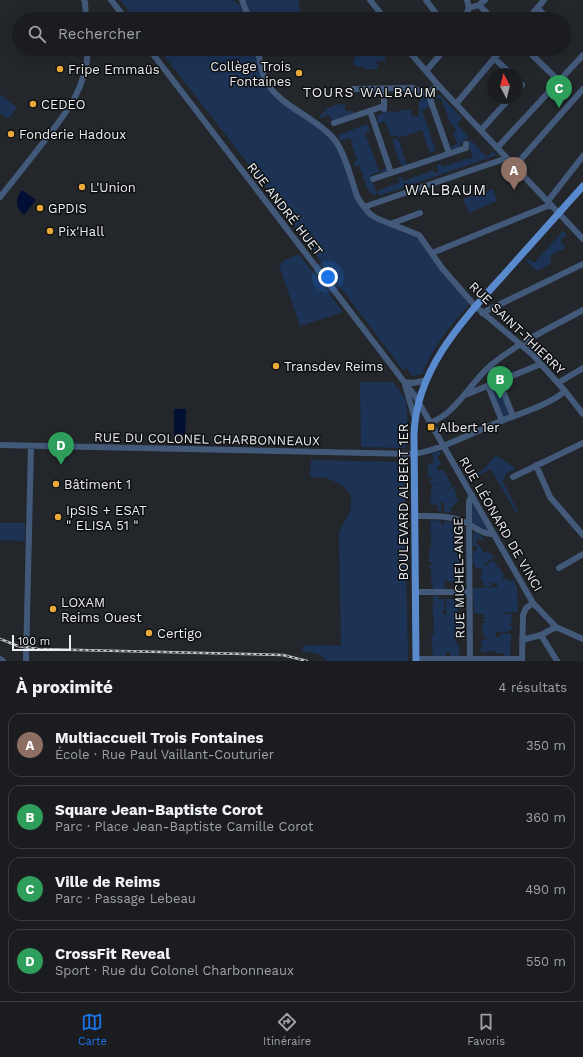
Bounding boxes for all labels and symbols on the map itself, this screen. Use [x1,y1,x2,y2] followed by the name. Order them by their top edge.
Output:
[210,59,291,89] place label: Collège Trois Fontaines
[68,62,160,77] place label: Fripe Emmaüs
[55,64,65,74] marker: Fripe Emmaüs
[294,68,304,78] marker: Collège Trois Fontaines
[487,68,523,104] north arrow
[546,75,572,108] pin: C
[303,84,437,100] district label: TOURS WALBAUM
[41,97,85,112] place label: CEDEO
[28,99,38,109] marker: CEDEO
[19,127,126,142] place label: Fonderie Hadoux
[6,129,16,139] marker: Fonderie Hadoux
[501,157,527,190] pin: A
[244,159,327,259] street label: RUE ANDRÉ HUET
[90,180,136,195] place label: L'Union
[405,181,487,199] district label: WALBAUM
[77,182,87,192] marker: L'Union
[48,201,87,216] place label: GPDIS
[35,203,45,213] marker: GPDIS
[58,224,104,239] place label: Pix'Hall
[45,226,55,236] marker: Pix'Hall
[318,267,338,287] your location
[466,279,568,378] street label: RUE SAINT-THIERRY
[284,359,383,374] place label: Transdev Reims
[271,361,281,371] marker: Transdev Reims
[487,366,513,399] pin: B
[439,420,500,435] place label: Albert 1er
[426,422,436,432] marker: Albert 1er
[396,423,411,580] street label: BOULEVARD ALBERT 1ER
[94,430,320,448] street label: RUE DU COLONEL CHARBONNEAUX
[48,432,74,465] pin: D
[456,454,547,594] street label: RUE LÉONARD DE VINCI
[64,477,131,492] place label: Bâtiment 1
[51,479,61,489] marker: Bâtiment 1
[66,503,147,533] place label: IpSIS + ESAT " ELISA 51 "
[53,512,63,522] marker: IpSIS + ESAT " ELISA 51 "
[450,517,468,639] street label: RUE MICHEL-ANGE
[61,595,142,625] place label: LOXAM Reims Ouest
[48,604,58,614] marker: LOXAM Reims Ouest
[157,626,202,641] place label: Certigo
[144,628,154,638] marker: Certigo
[12,633,71,652] scale bar

